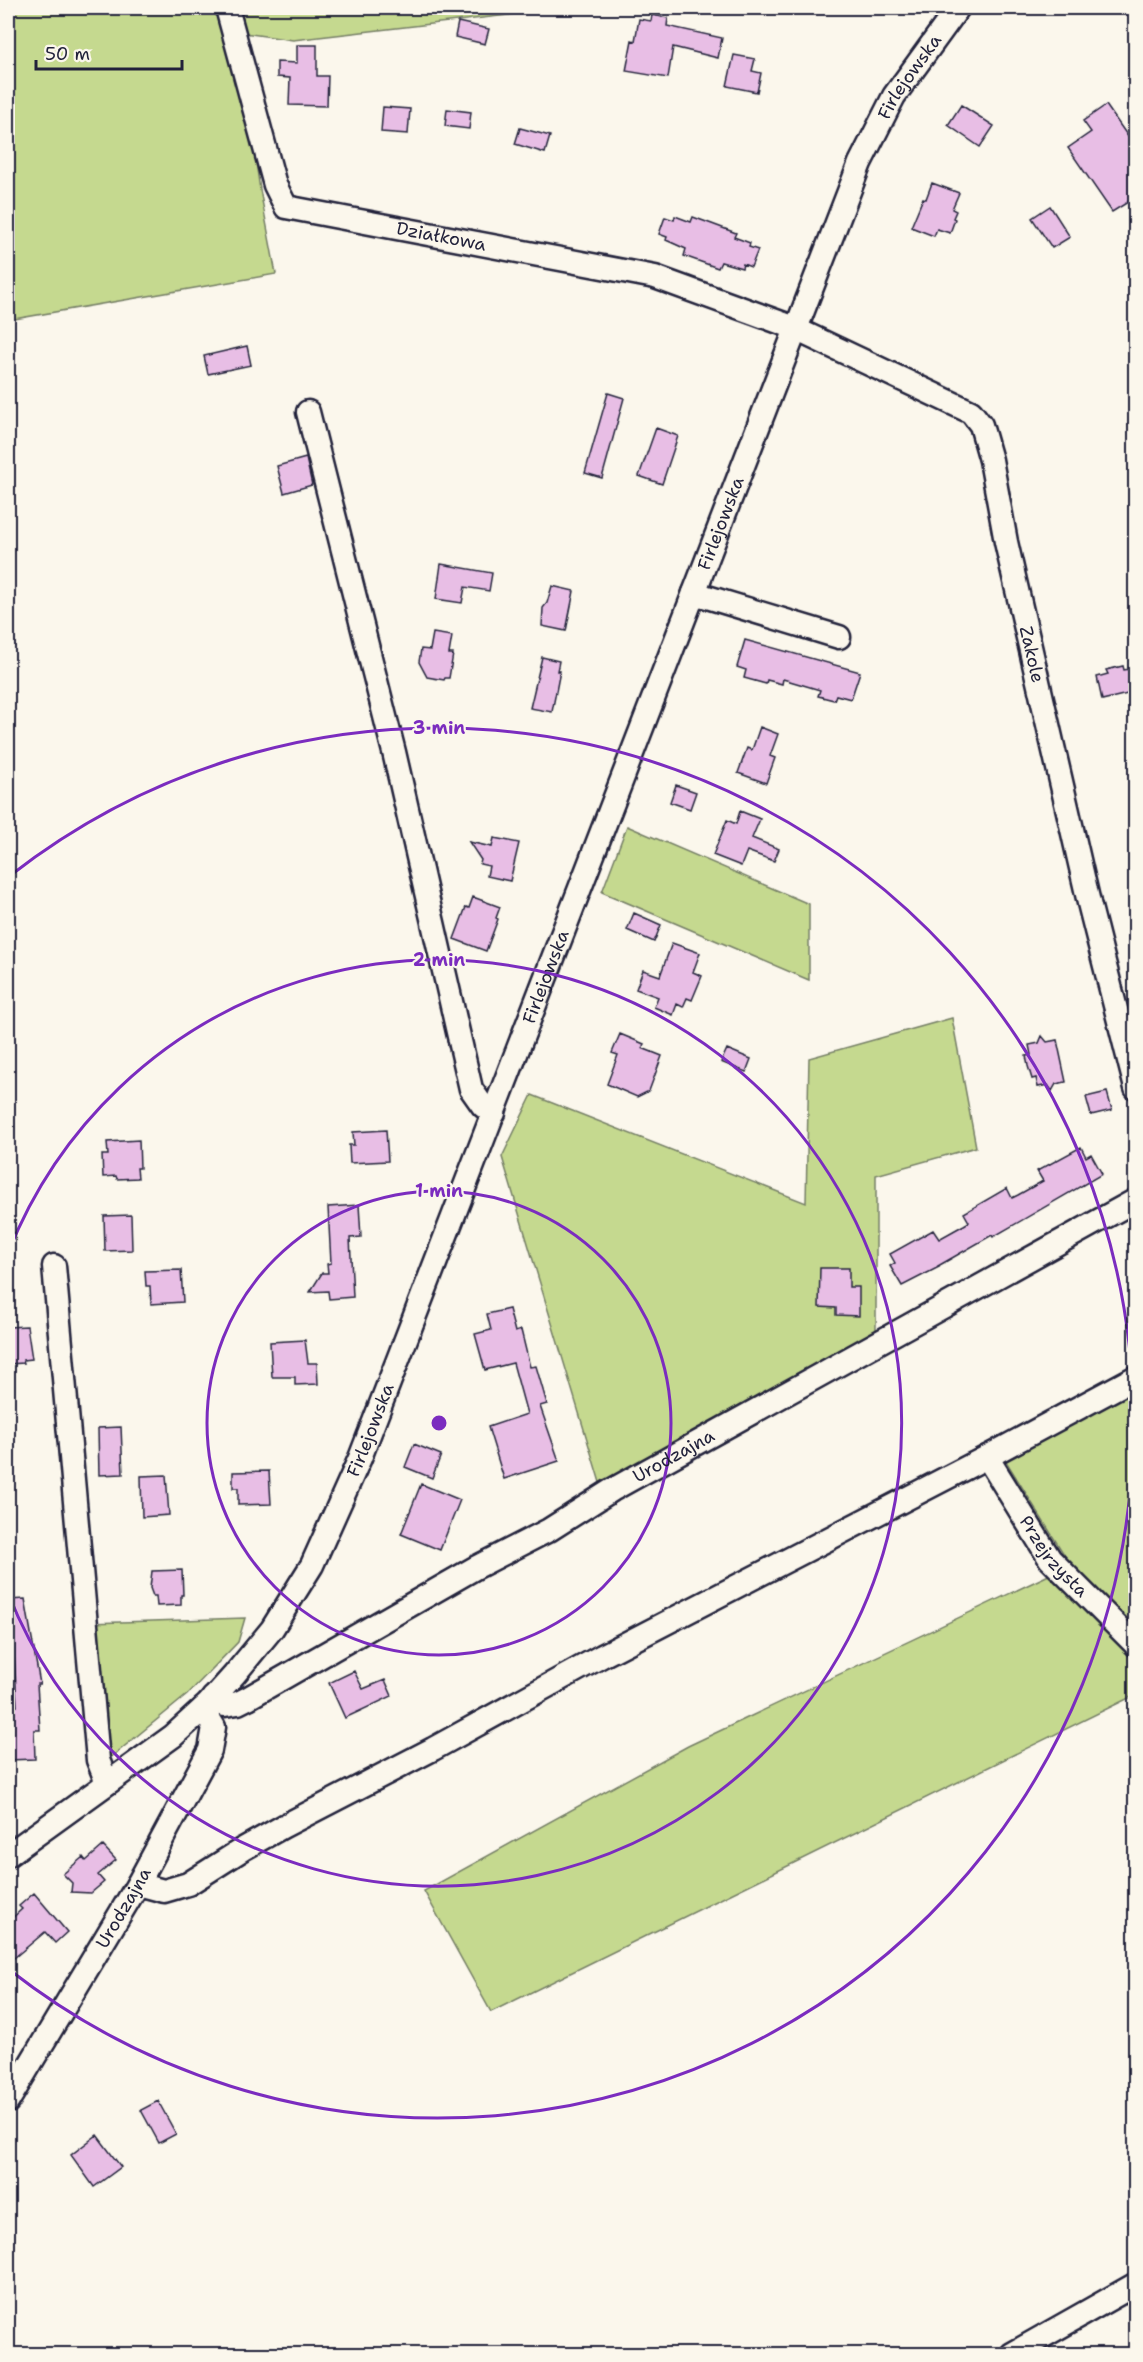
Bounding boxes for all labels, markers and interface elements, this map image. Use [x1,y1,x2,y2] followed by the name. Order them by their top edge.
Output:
[872,29,947,124] street label: Firlejowska
[36,33,182,71] scale bar
[45,42,90,66] text: 50 m
[394,216,488,257] street label: Działkowa
[692,473,750,574] street label: Firlejowska
[1014,624,1050,685] street label: Zakole
[413,716,465,740] text: 3 min
[517,927,575,1027] street label: Firlejowska
[413,948,465,972] text: 2 min
[415,1179,463,1203] text: 1 min
[341,1380,400,1481] street label: Firlejowska
[429,1413,449,1433] centre of rings
[628,1424,719,1488] street label: Urodzajna
[1014,1511,1093,1602] street label: Przejrzysta
[90,1863,157,1953] street label: Urodzajna

